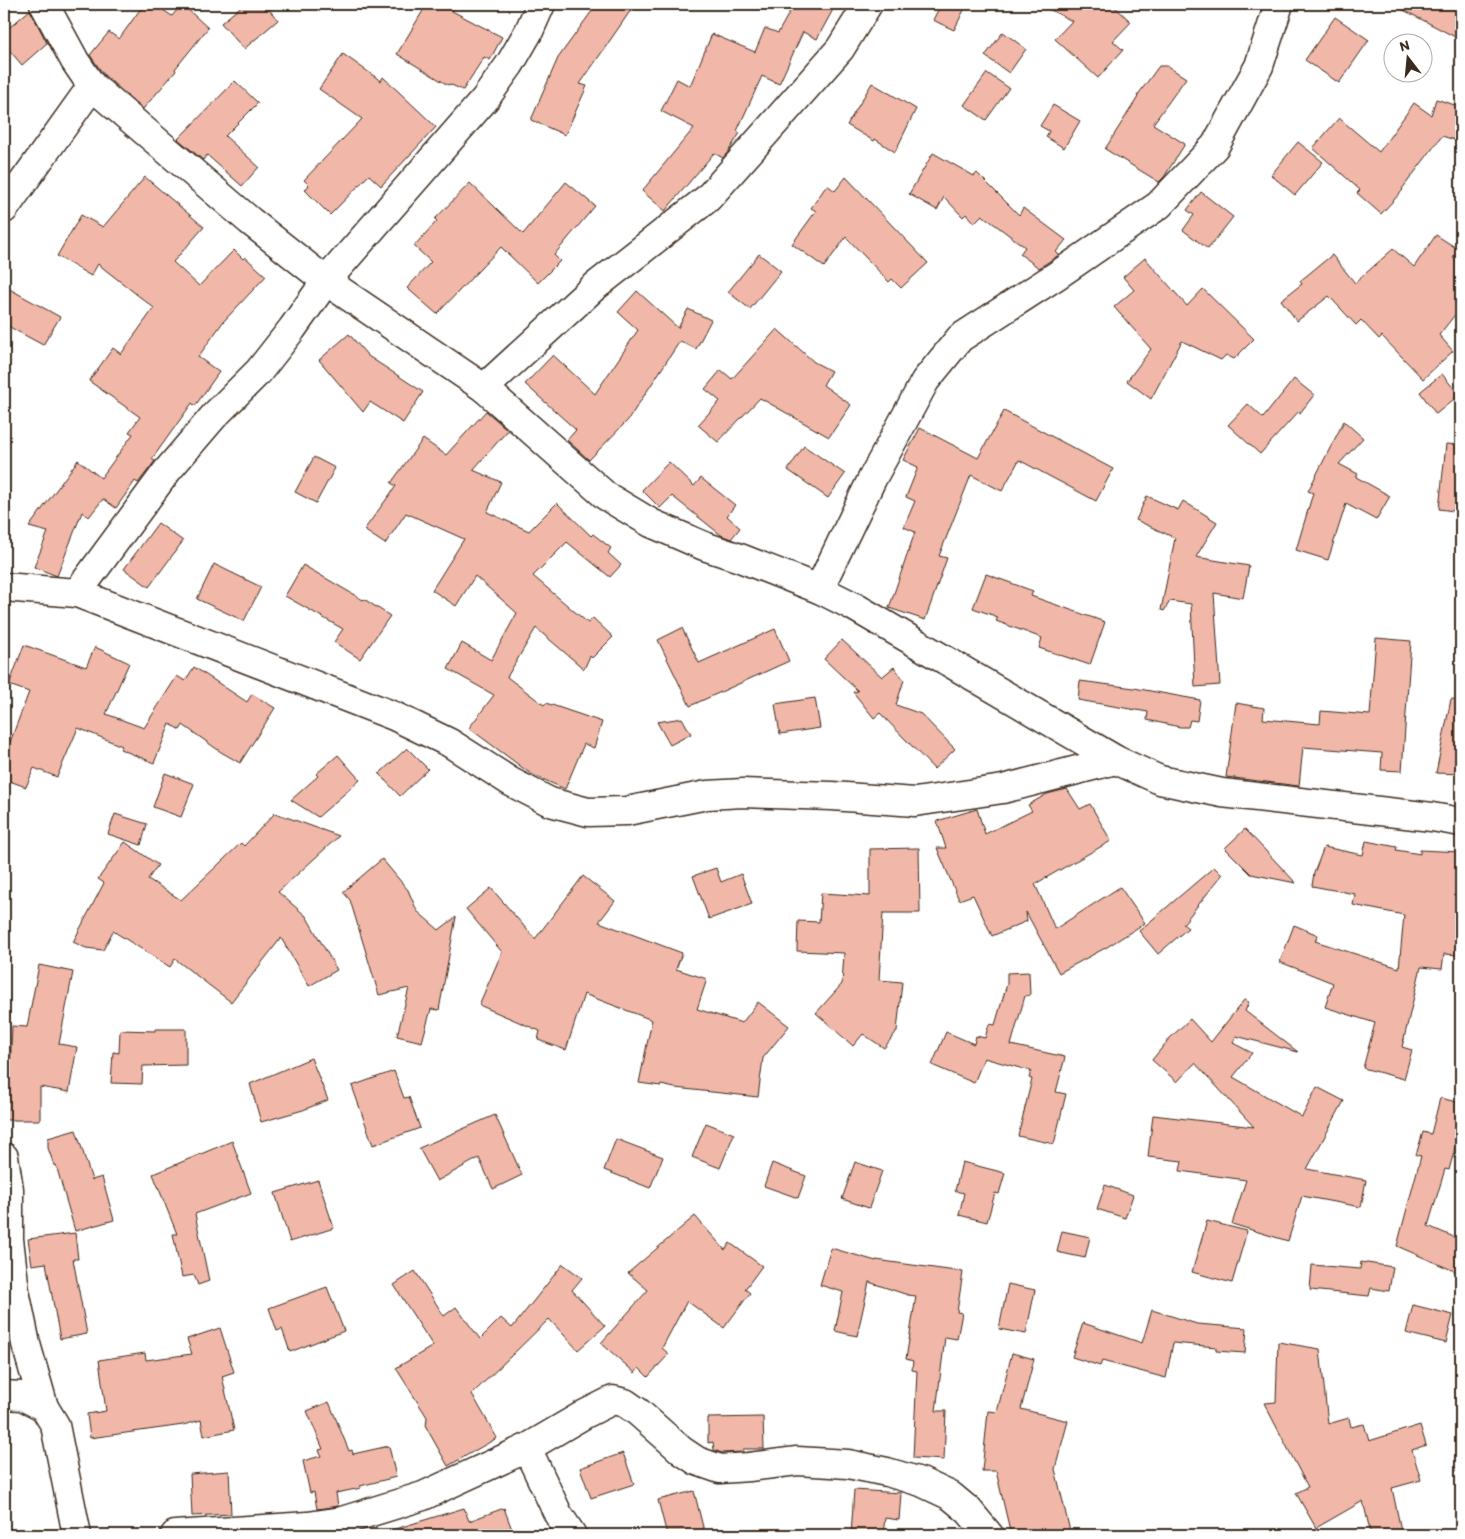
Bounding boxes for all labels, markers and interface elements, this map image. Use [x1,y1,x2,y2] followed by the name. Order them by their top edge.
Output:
[1382,32,1432,82] north arrow
[1398,37,1411,55] text: N

